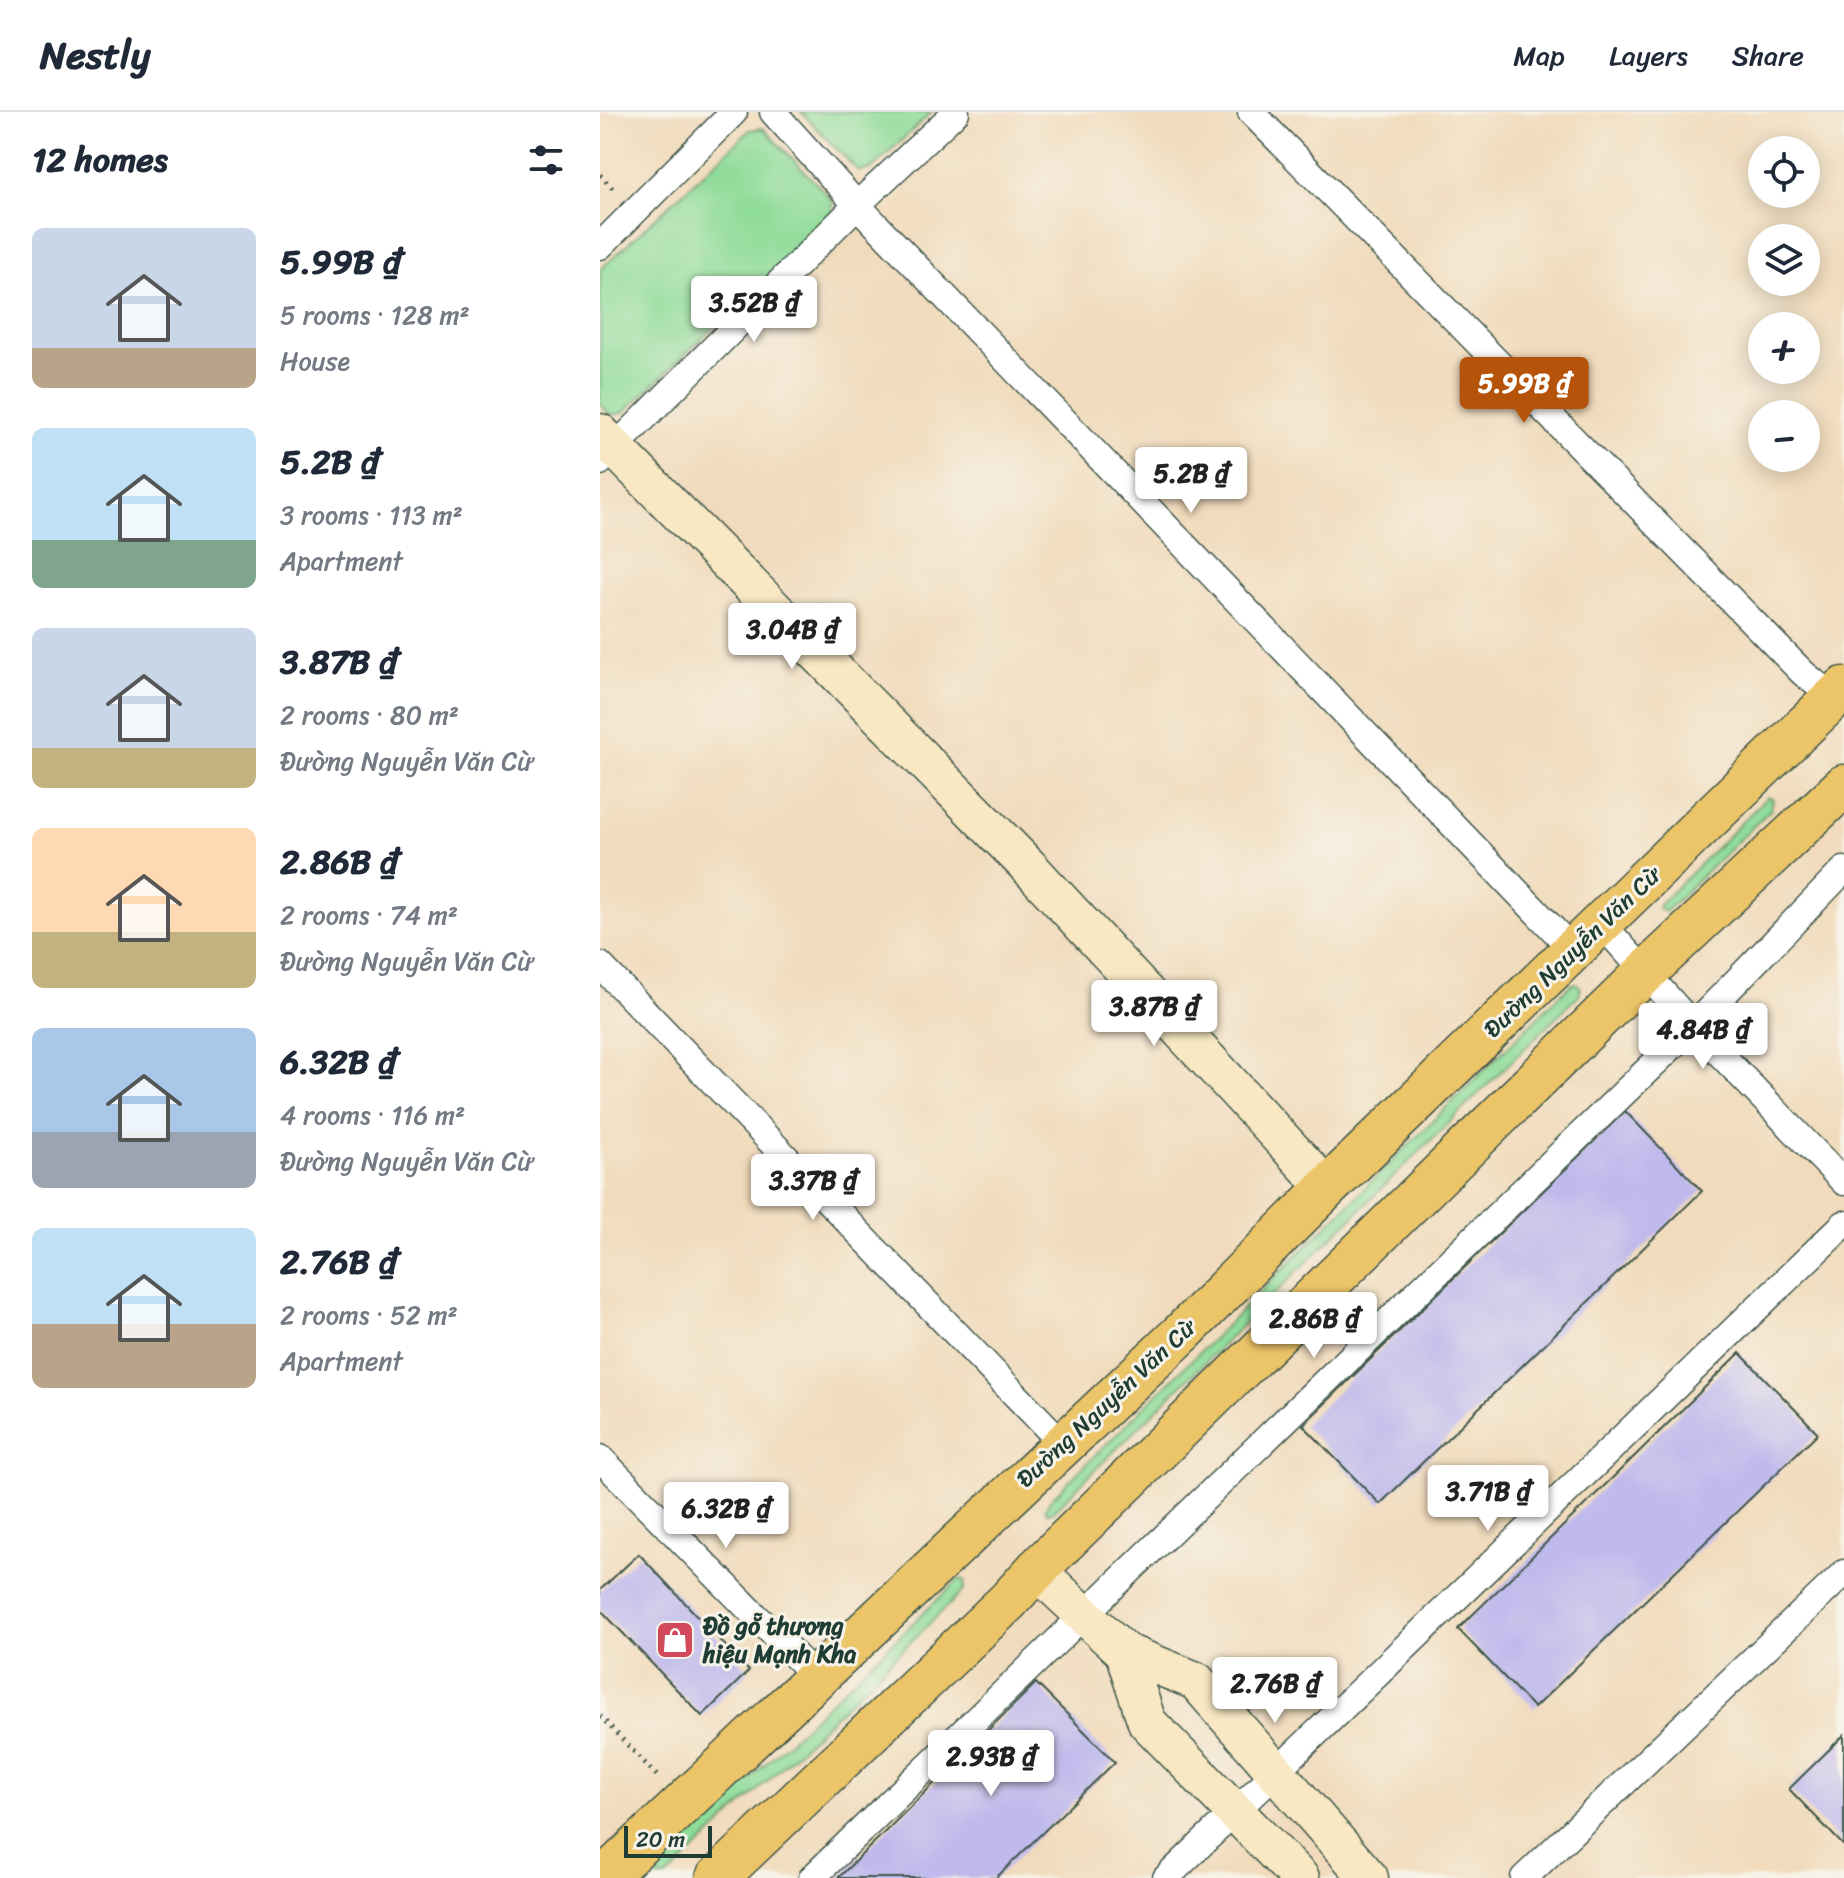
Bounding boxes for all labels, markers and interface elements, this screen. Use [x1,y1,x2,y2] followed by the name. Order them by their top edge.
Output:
[40,22,151,89] text: Nestly
[1513,31,1565,80] text: Map
[1609,31,1688,80] text: Layers
[1732,31,1804,80] text: Share
[32,130,168,190] text: 12 homes
[1748,136,1820,472] map controls
[1748,136,1820,208] button: locate
[524,138,568,182] icon: filters
[1748,224,1820,296] button: layers
[280,232,401,292] text: 5.99B ₫
[96,260,192,356] icon: home
[680,276,828,344] pin: 3.52B ₫
[709,279,799,325] text: 3.52B ₫
[280,292,470,338] text: 5 rooms · 128 m²
[1748,312,1820,384] button: +
[280,338,350,384] text: House
[1450,357,1598,425] pin: 5.99B ₫
[1478,360,1570,406] text: 5.99B ₫
[1748,400,1820,472] button: −
[280,432,379,492] text: 5.2B ₫
[1126,447,1256,515] pin: 5.2B ₫
[1153,450,1229,496] text: 5.2B ₫
[96,460,192,556] icon: home
[280,492,463,538] text: 3 rooms · 113 m²
[280,538,403,584] text: Apartment
[718,603,866,671] pin: 3.04B ₫
[746,606,838,652] text: 3.04B ₫
[280,632,397,692] text: 3.87B ₫
[96,660,192,756] icon: home
[280,692,459,738] text: 2 rooms · 80 m²
[280,738,534,784] text: Đường Nguyễn Văn Cừ
[280,832,398,892] text: 2.86B ₫
[1473,854,1672,1048] street label: Đường Nguyễn Văn Cừ
[96,860,192,956] icon: home
[280,892,458,938] text: 2 rooms · 74 m²
[280,938,534,984] text: Đường Nguyễn Văn Cừ
[1080,980,1228,1048] pin: 3.87B ₫
[1109,983,1199,1029] text: 3.87B ₫
[1629,1003,1777,1071] pin: 4.84B ₫
[1657,1006,1749,1052] text: 4.84B ₫
[280,1032,396,1092] text: 6.32B ₫
[96,1060,192,1156] icon: home
[280,1092,465,1138] text: 4 rooms · 116 m²
[280,1138,534,1184] text: Đường Nguyễn Văn Cừ
[739,1154,887,1222] pin: 3.37B ₫
[769,1157,857,1203] text: 3.37B ₫
[280,1232,397,1292] text: 2.76B ₫
[96,1260,192,1356] icon: home
[280,1292,458,1338] text: 2 rooms · 52 m²
[1240,1292,1388,1360] pin: 2.86B ₫
[1269,1295,1359,1341] text: 2.86B ₫
[1006,1306,1207,1498] street label: Đường Nguyễn Văn Cừ
[280,1338,403,1384] text: Apartment
[1414,1465,1562,1533] pin: 3.71B ₫
[1446,1468,1531,1514] text: 3.71B ₫
[652,1482,800,1550] pin: 6.32B ₫
[682,1485,770,1531] text: 6.32B ₫
[702,1605,856,1675] place label: Đồ gỗ thương hiệu Mạnh Kha
[654,1619,696,1661] shop icon: Đồ gỗ thương hiệu Mạnh Kha
[1201,1657,1349,1725] pin: 2.76B ₫
[1230,1660,1320,1706] text: 2.76B ₫
[917,1730,1065,1798] pin: 2.93B ₫
[946,1733,1036,1779] text: 2.93B ₫
[636,1820,685,1859] text: 20 m
[624,1822,712,1858] scale bar

